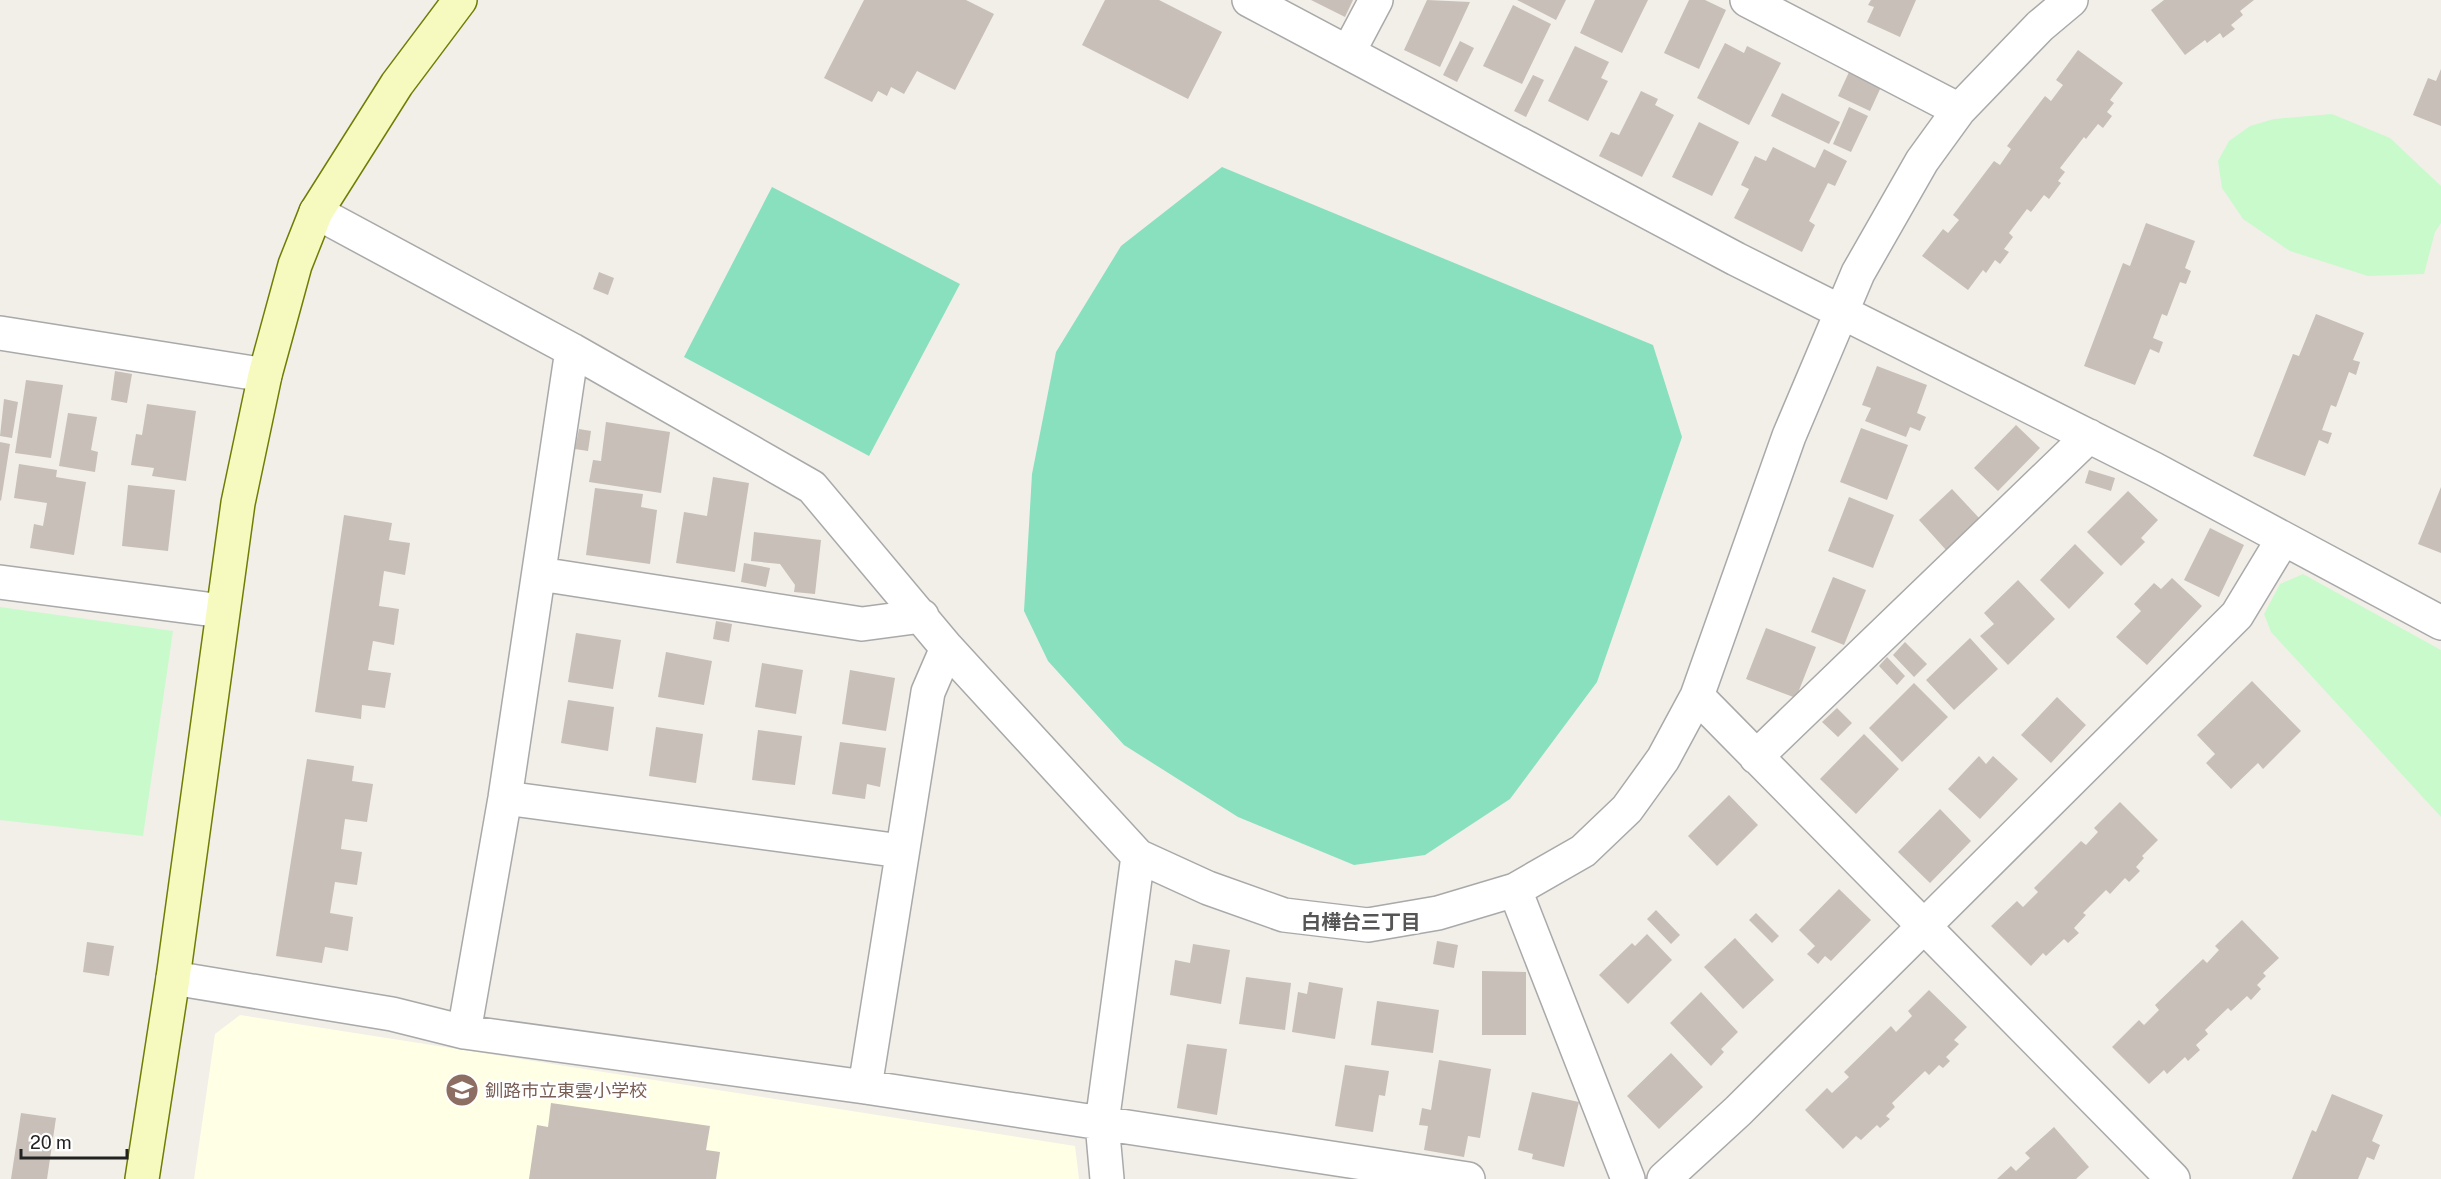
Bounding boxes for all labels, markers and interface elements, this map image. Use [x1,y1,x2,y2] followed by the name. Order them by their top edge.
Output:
[1301,910,1421,934] district label: 白樺台三丁目
[444,1072,480,1108] school or university icon: 釧路市立東雲小学校
[485,1080,647,1101] place label: 釧路市立東雲小学校
[21,1122,128,1160] scale bar
[30,1132,72,1153] text: 20 m

